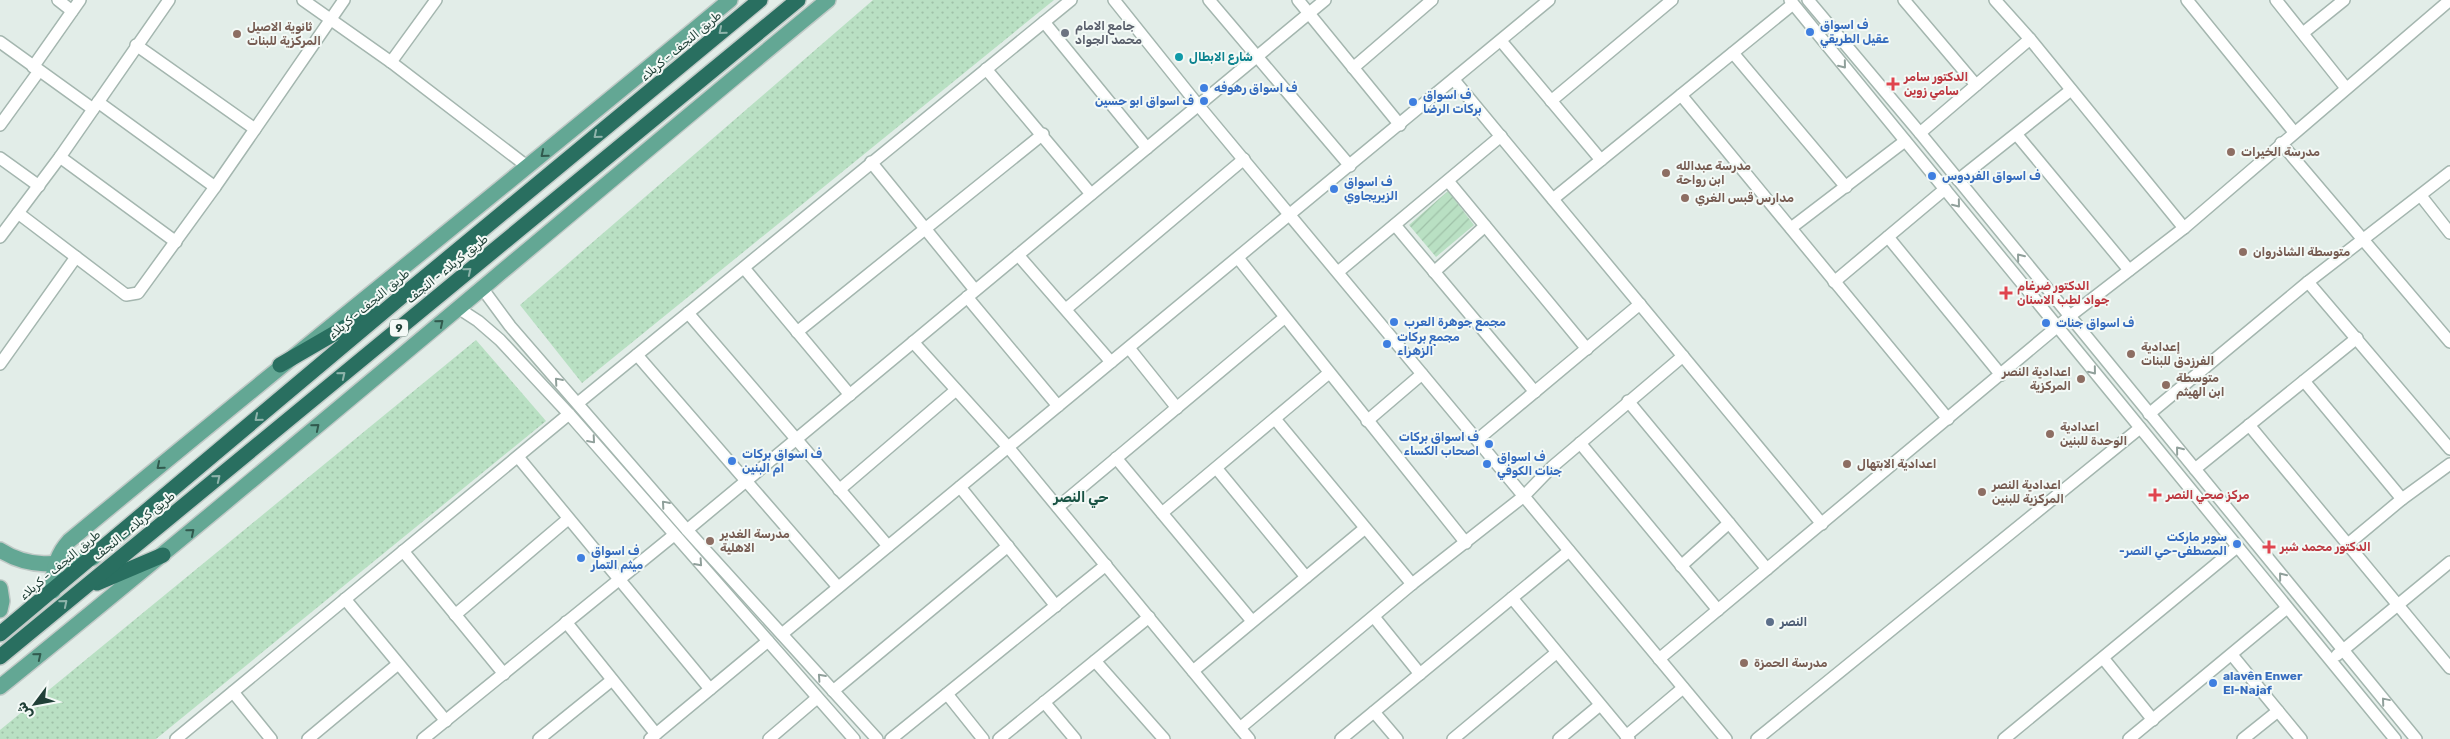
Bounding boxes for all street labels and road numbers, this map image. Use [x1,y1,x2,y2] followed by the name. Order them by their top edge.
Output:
[638,8,725,85] street label: طريق النجف - کربلاء
[403,232,491,307] street label: طريق کربلاء - النجف
[326,266,413,343] street label: طريق النجف - کربلاء
[390,319,408,336] road number: 9
[90,489,178,564] street label: طريق کربلاء - النجف
[17,527,104,604] street label: طريق النجف - کربلاء

